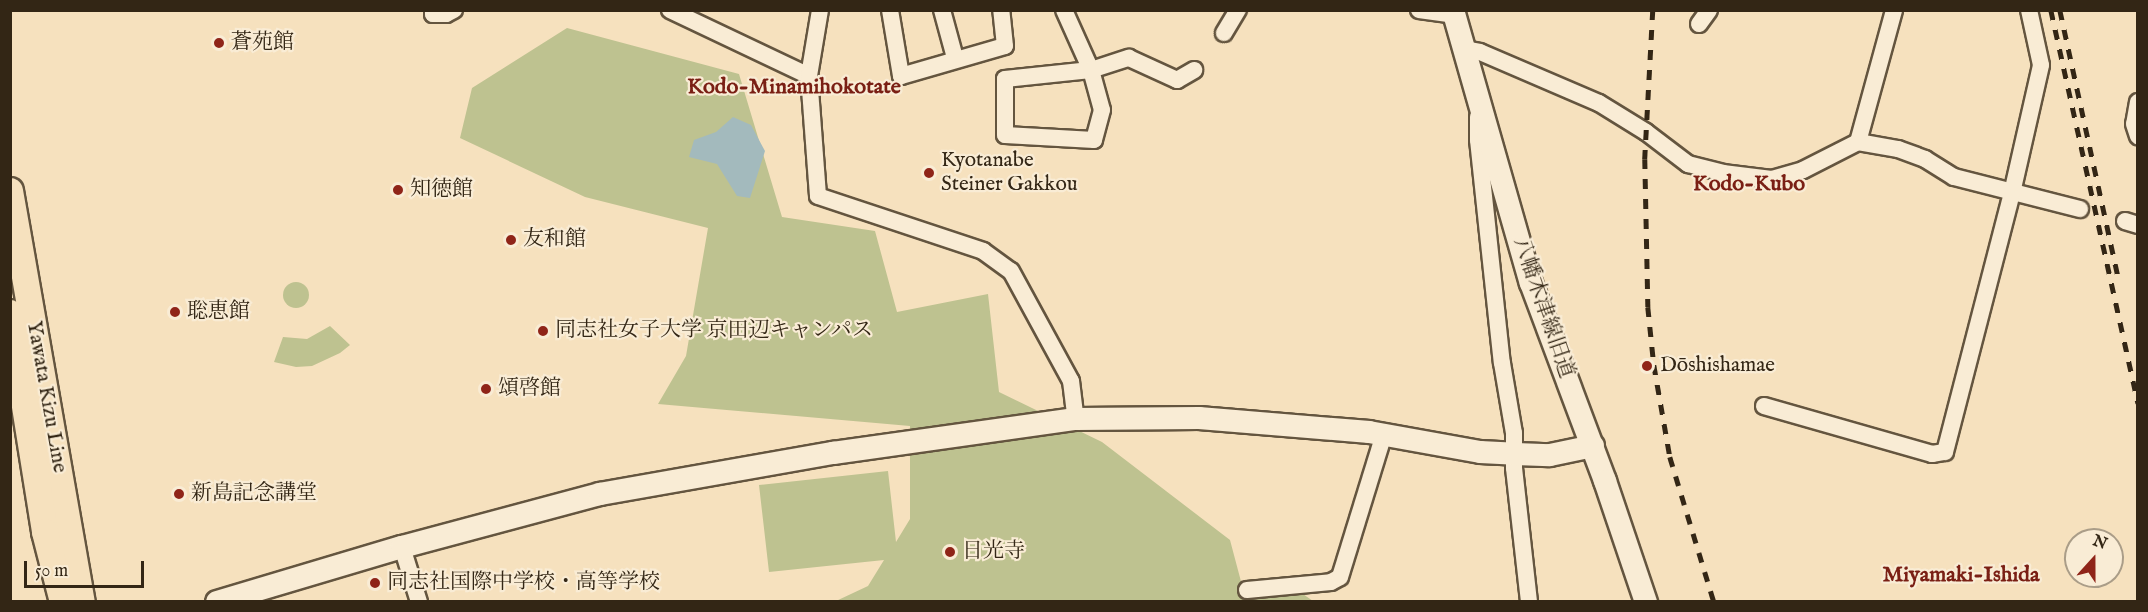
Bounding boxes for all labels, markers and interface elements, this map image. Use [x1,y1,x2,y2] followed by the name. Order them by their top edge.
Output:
[231,30,294,56] place label: 蒼苑館
[212,36,226,50] marker: 蒼苑館
[687,75,901,101] district label: Kodo-Minamihokotate
[941,148,1078,198] place label: Kyotanabe Steiner Gakkou
[922,166,936,180] marker: Kyotanabe Steiner Gakkou
[1693,172,1805,198] district label: Kodo-Kubo
[410,177,473,203] place label: 知徳館
[391,183,405,197] marker: 知徳館
[523,227,586,253] place label: 友和館
[504,233,518,247] marker: 友和館
[1507,234,1579,382] street label: 八幡木津線旧道
[187,299,250,325] place label: 聡恵館
[168,305,182,319] marker: 聡恵館
[555,318,875,344] place label: 同志社女子大学 京田辺キャンパス
[20,319,72,475] street label: Yawata Kizu Line
[536,324,550,338] marker: 同志社女子大学 京田辺キャンパス
[1660,353,1775,379] place label: Dōshishamae
[1638,357,1656,375] marker: Dōshishamae
[498,376,561,402] place label: 頌啓館
[479,382,493,396] marker: 頌啓館
[191,481,317,507] place label: 新島記念講堂
[172,487,186,501] marker: 新島記念講堂
[2064,528,2124,588] north arrow
[2090,531,2110,555] text: N
[962,539,1025,565] place label: 日光寺
[943,545,957,559] marker: 日光寺
[27,549,147,587] scale bar
[35,560,68,583] text: 50 m
[1883,563,2039,589] district label: Miyamaki-Ishida
[387,570,660,596] place label: 同志社国際中学校・高等学校
[368,576,382,590] marker: 同志社国際中学校・高等学校

